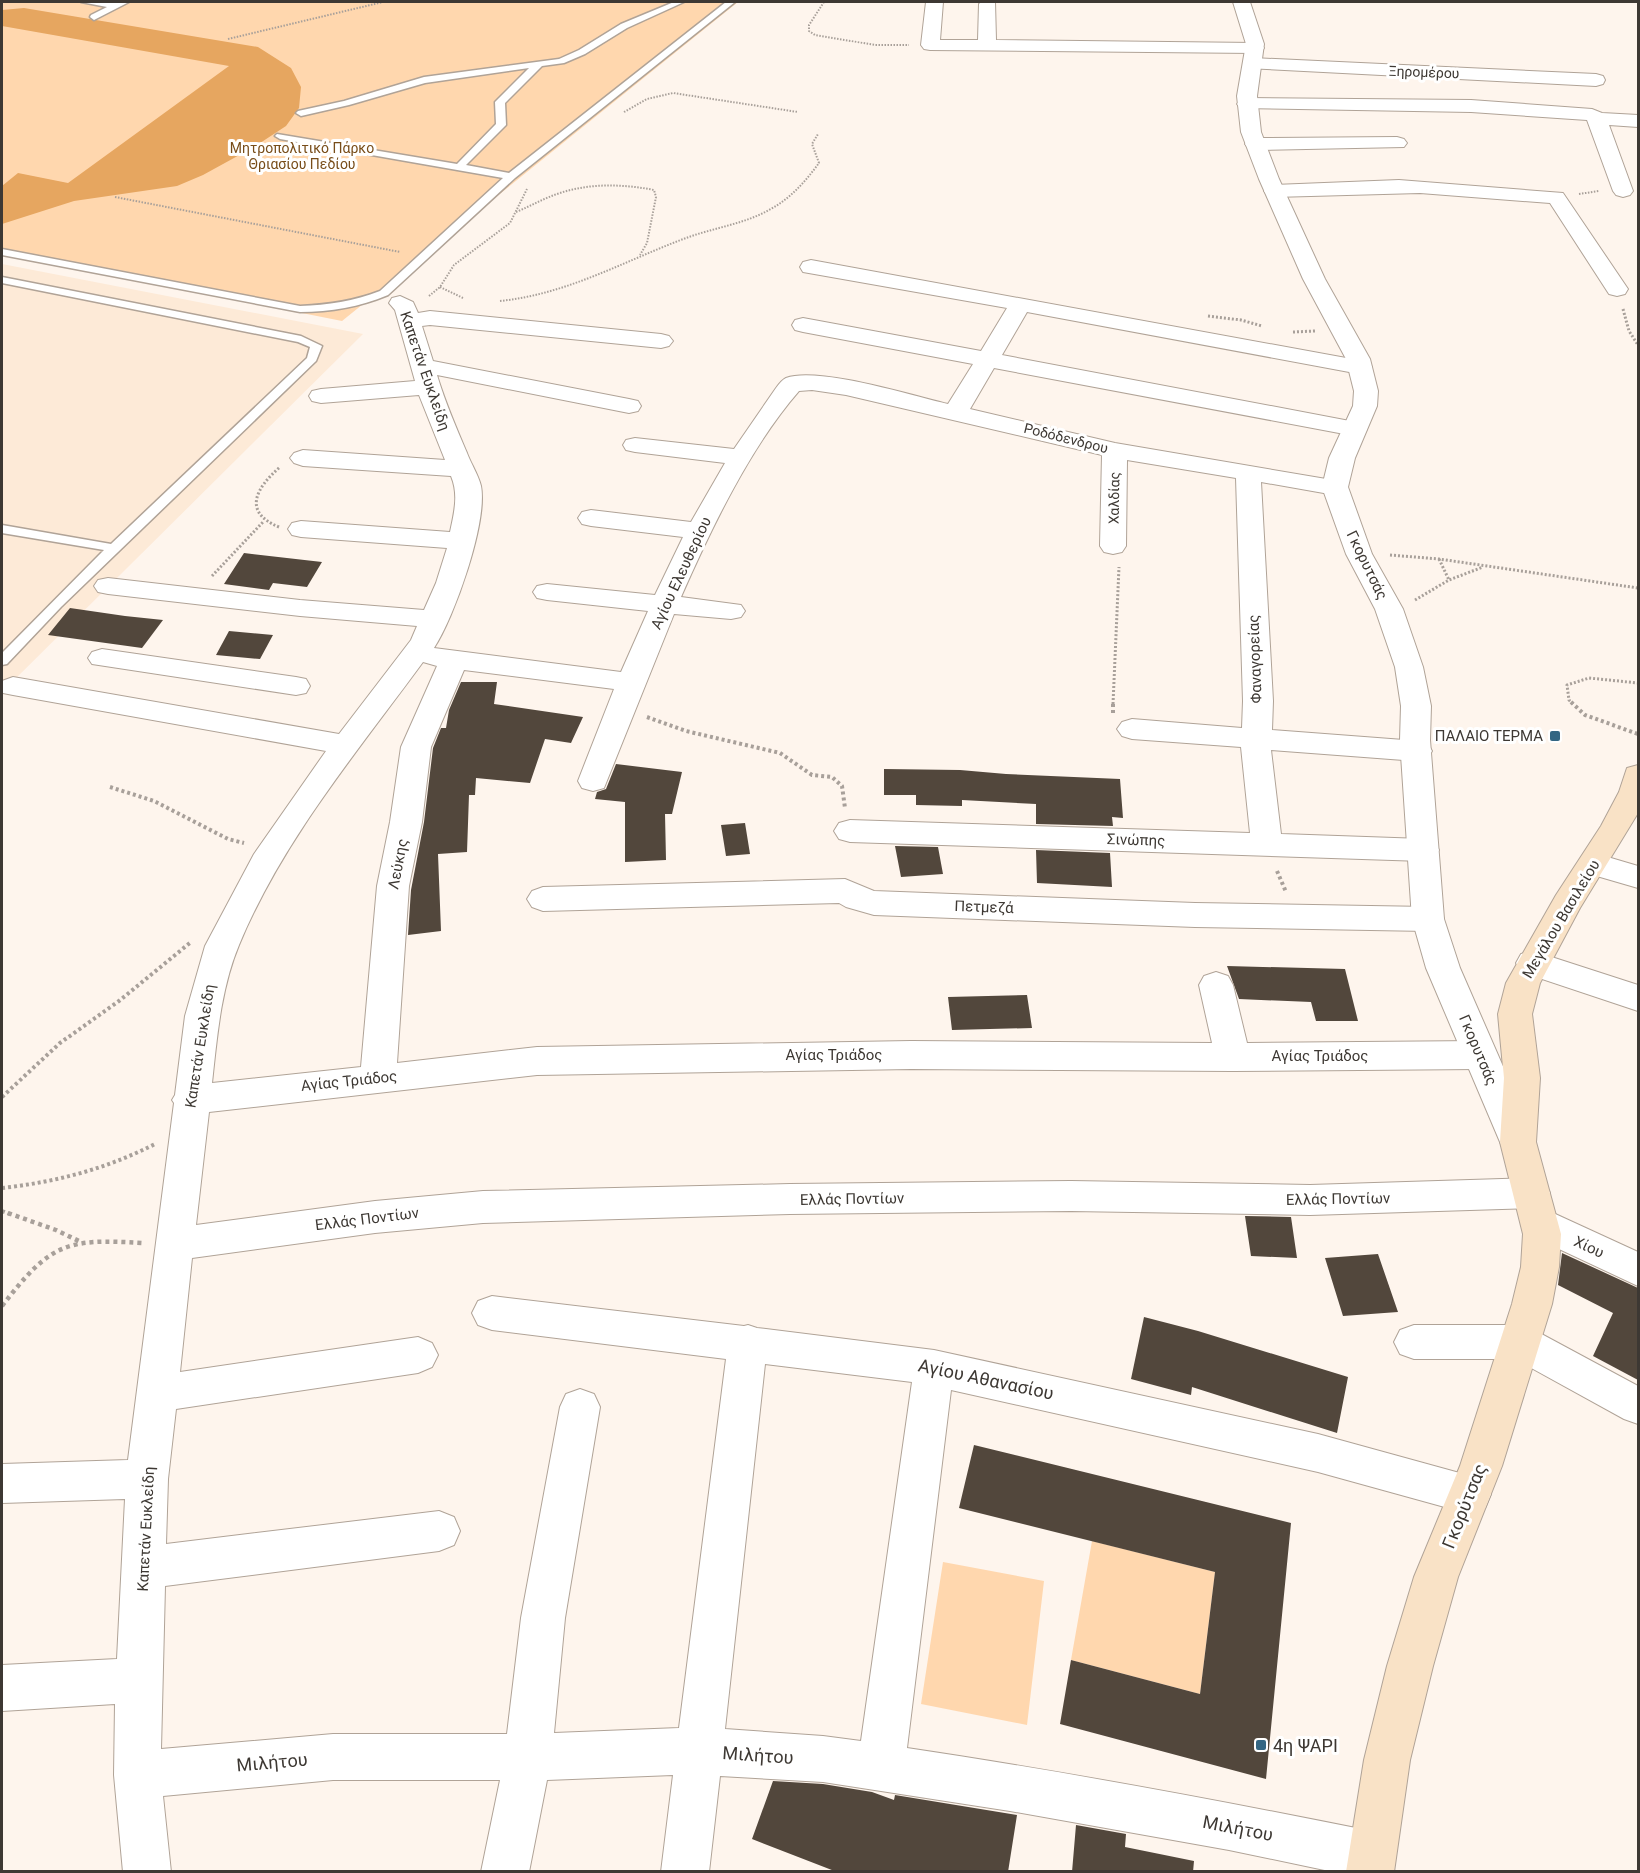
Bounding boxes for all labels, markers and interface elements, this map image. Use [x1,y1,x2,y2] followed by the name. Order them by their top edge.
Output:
[1388,63,1460,81] street label: Ξηρομέρου
[230,140,374,172] park label: Μητροπολιτικό Πάρκο Θριασίου Πεδίου
[396,309,454,433] street label: Καπετάν Ευκλείδη
[1022,420,1110,456] street label: Ροδόδενδρου
[1106,472,1122,524] street label: Χαλδίας
[647,514,715,632] street label: Αγίου Ελευθερίου
[1343,528,1391,602] street label: Γκορυτσάς
[1244,614,1266,704] street label: Φαναγορείας
[1435,727,1543,745] place label: ΠΑΛΑΙΟ ΤΕΡΜΑ
[1548,729,1562,743] marker: ΠΑΛΑΙΟ ΤΕΡΜΑ
[1107,830,1165,850] street label: Σινώπης
[384,837,412,891] street label: Λεύκης
[1518,856,1604,982] street label: Μεγάλου Βασιλείου
[954,897,1014,917] street label: Πετμεζά
[181,983,219,1109] street label: Καπετάν Ευκλείδη
[1455,1012,1501,1088] street label: Γκορυτσάς
[786,1046,882,1064] street label: Αγίας Τριάδος
[1272,1047,1368,1065] street label: Αγίας Τριάδος
[300,1067,398,1095] street label: Αγίας Τριάδος
[800,1189,904,1209] street label: Ελλάς Ποντίων
[1286,1189,1390,1209] street label: Ελλάς Ποντίων
[314,1204,420,1234] street label: Ελλάς Ποντίων
[1571,1232,1607,1262] street label: Χίου
[916,1354,1056,1404] street label: Αγίου Αθανασίου
[1437,1461,1491,1551] street label: Γκορύτσας
[134,1466,158,1592] street label: Καπετάν Ευκλείδη
[1273,1735,1338,1756] place label: 4η ΨΑΡΙ
[1254,1738,1268,1752] marker: 4η ΨΑΡΙ
[722,1742,794,1768] street label: Μιλήτου
[236,1748,308,1776] street label: Μιλήτου
[1201,1811,1275,1845] street label: Μιλήτου

